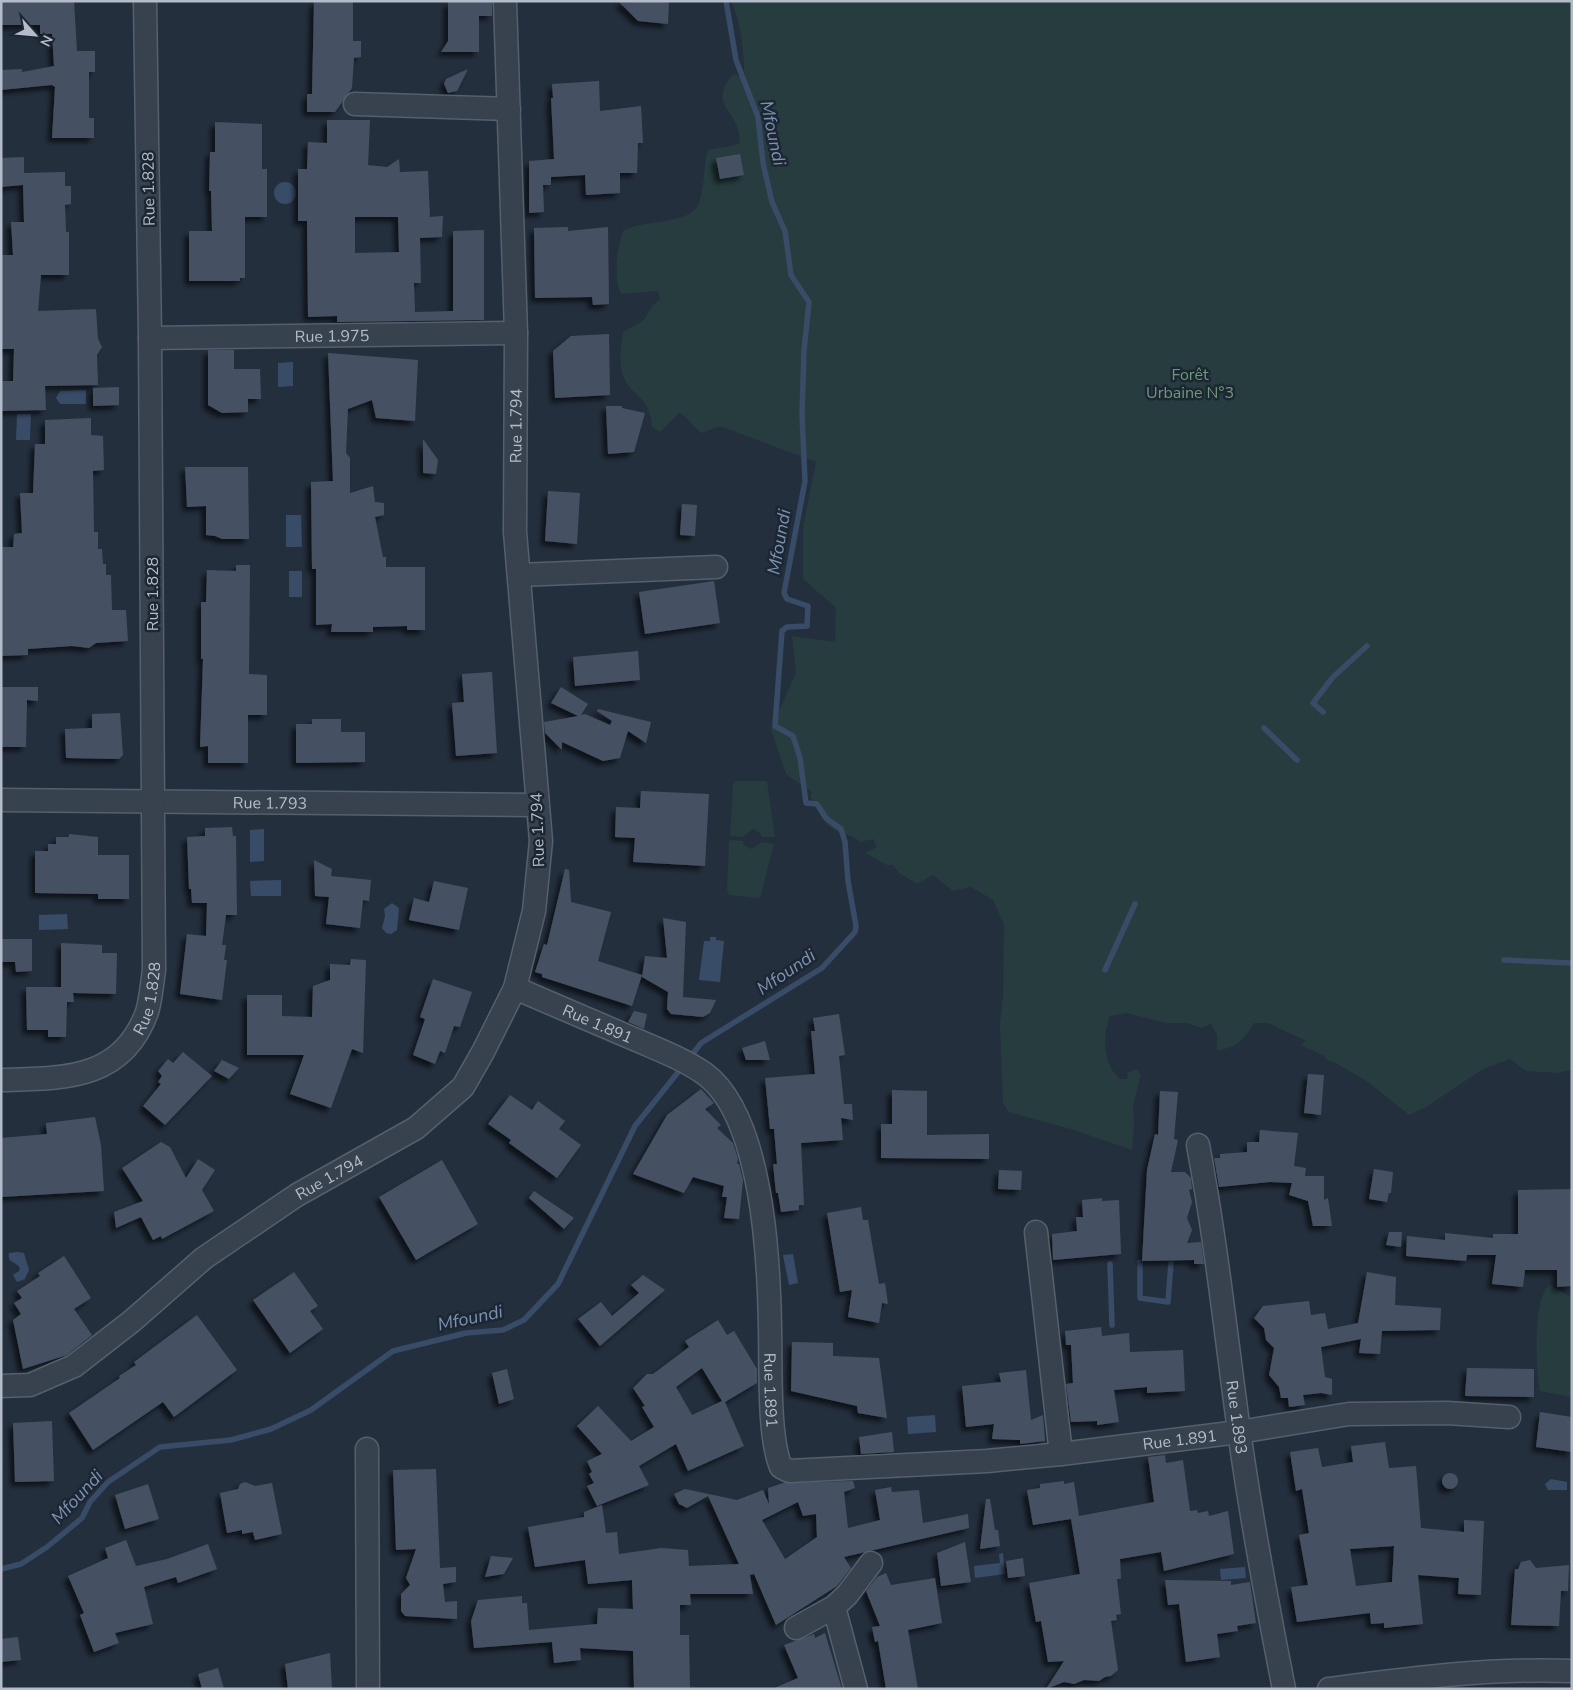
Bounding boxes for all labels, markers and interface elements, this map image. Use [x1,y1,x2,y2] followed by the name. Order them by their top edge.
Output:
[10,10,60,60] north arrow
[35,32,57,50] text: N
[754,98,792,169] water label: Mfoundi
[137,152,161,226] street label: Rue 1.828
[295,325,369,348] street label: Rue 1.975
[1146,364,1234,404] park label: Forêt Urbaine N°3
[505,388,528,463] street label: Rue 1.794
[761,507,797,577] water label: Mfoundi
[142,557,164,631] street label: Rue 1.828
[233,792,307,815] street label: Rue 1.793
[526,792,550,868] street label: Rue 1.794
[752,943,821,1000] water label: Mfoundi
[128,962,166,1039] street label: Rue 1.828
[559,1000,636,1049] street label: Rue 1.891
[292,1150,368,1206] street label: Rue 1.794
[435,1299,506,1337] water label: Mfoundi
[758,1353,783,1428] street label: Rue 1.891
[1220,1379,1252,1456] street label: Rue 1.893
[1142,1425,1218,1456] street label: Rue 1.891
[46,1464,109,1529] water label: Mfoundi

